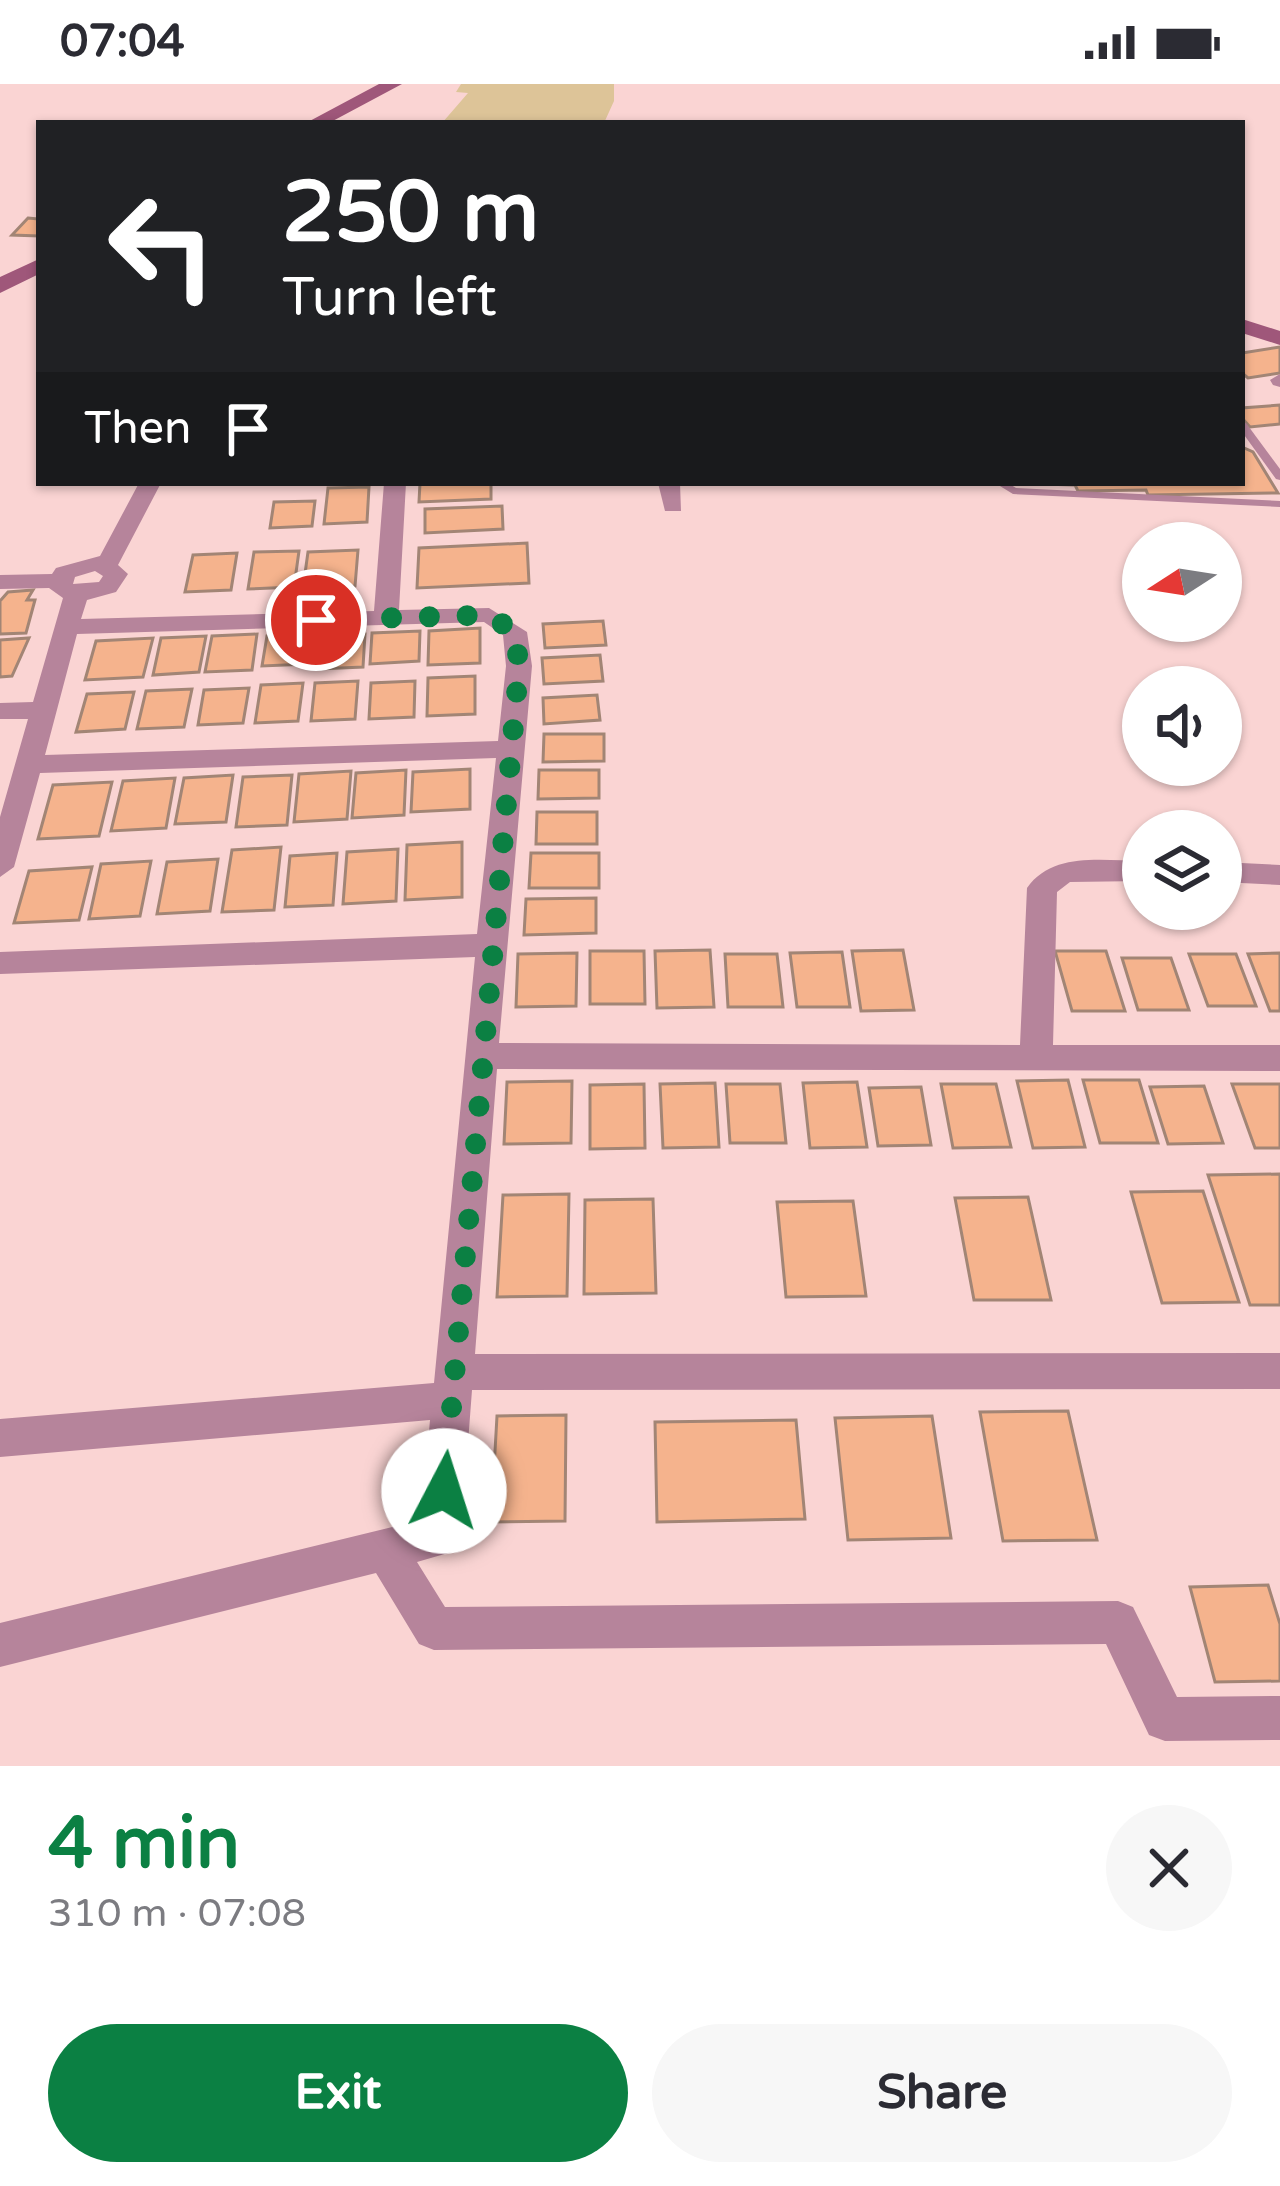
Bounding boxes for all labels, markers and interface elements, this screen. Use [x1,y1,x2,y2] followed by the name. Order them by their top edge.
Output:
[60,15,185,69] text: 07:04
[282,163,539,264] text: 250 m
[84,168,240,324] icon: left
[282,265,497,330] text: Turn left
[215,396,281,462] icon: arrive
[84,402,191,456] text: Then
[1122,522,1242,642] north arrow
[1122,522,1242,930] map controls
[265,569,367,671] pin
[283,587,349,653] icon: arrive
[1122,666,1242,786] button: sound
[1122,810,1242,930] button: layers
[381,1428,507,1554] position arrow
[48,1801,240,1888] text: 4 min
[1106,1805,1232,1931] button: close
[48,1890,306,1937] text: 310 m · 07:08
[48,2024,628,2162] button: Exit
[652,2024,1232,2162] button: Share

